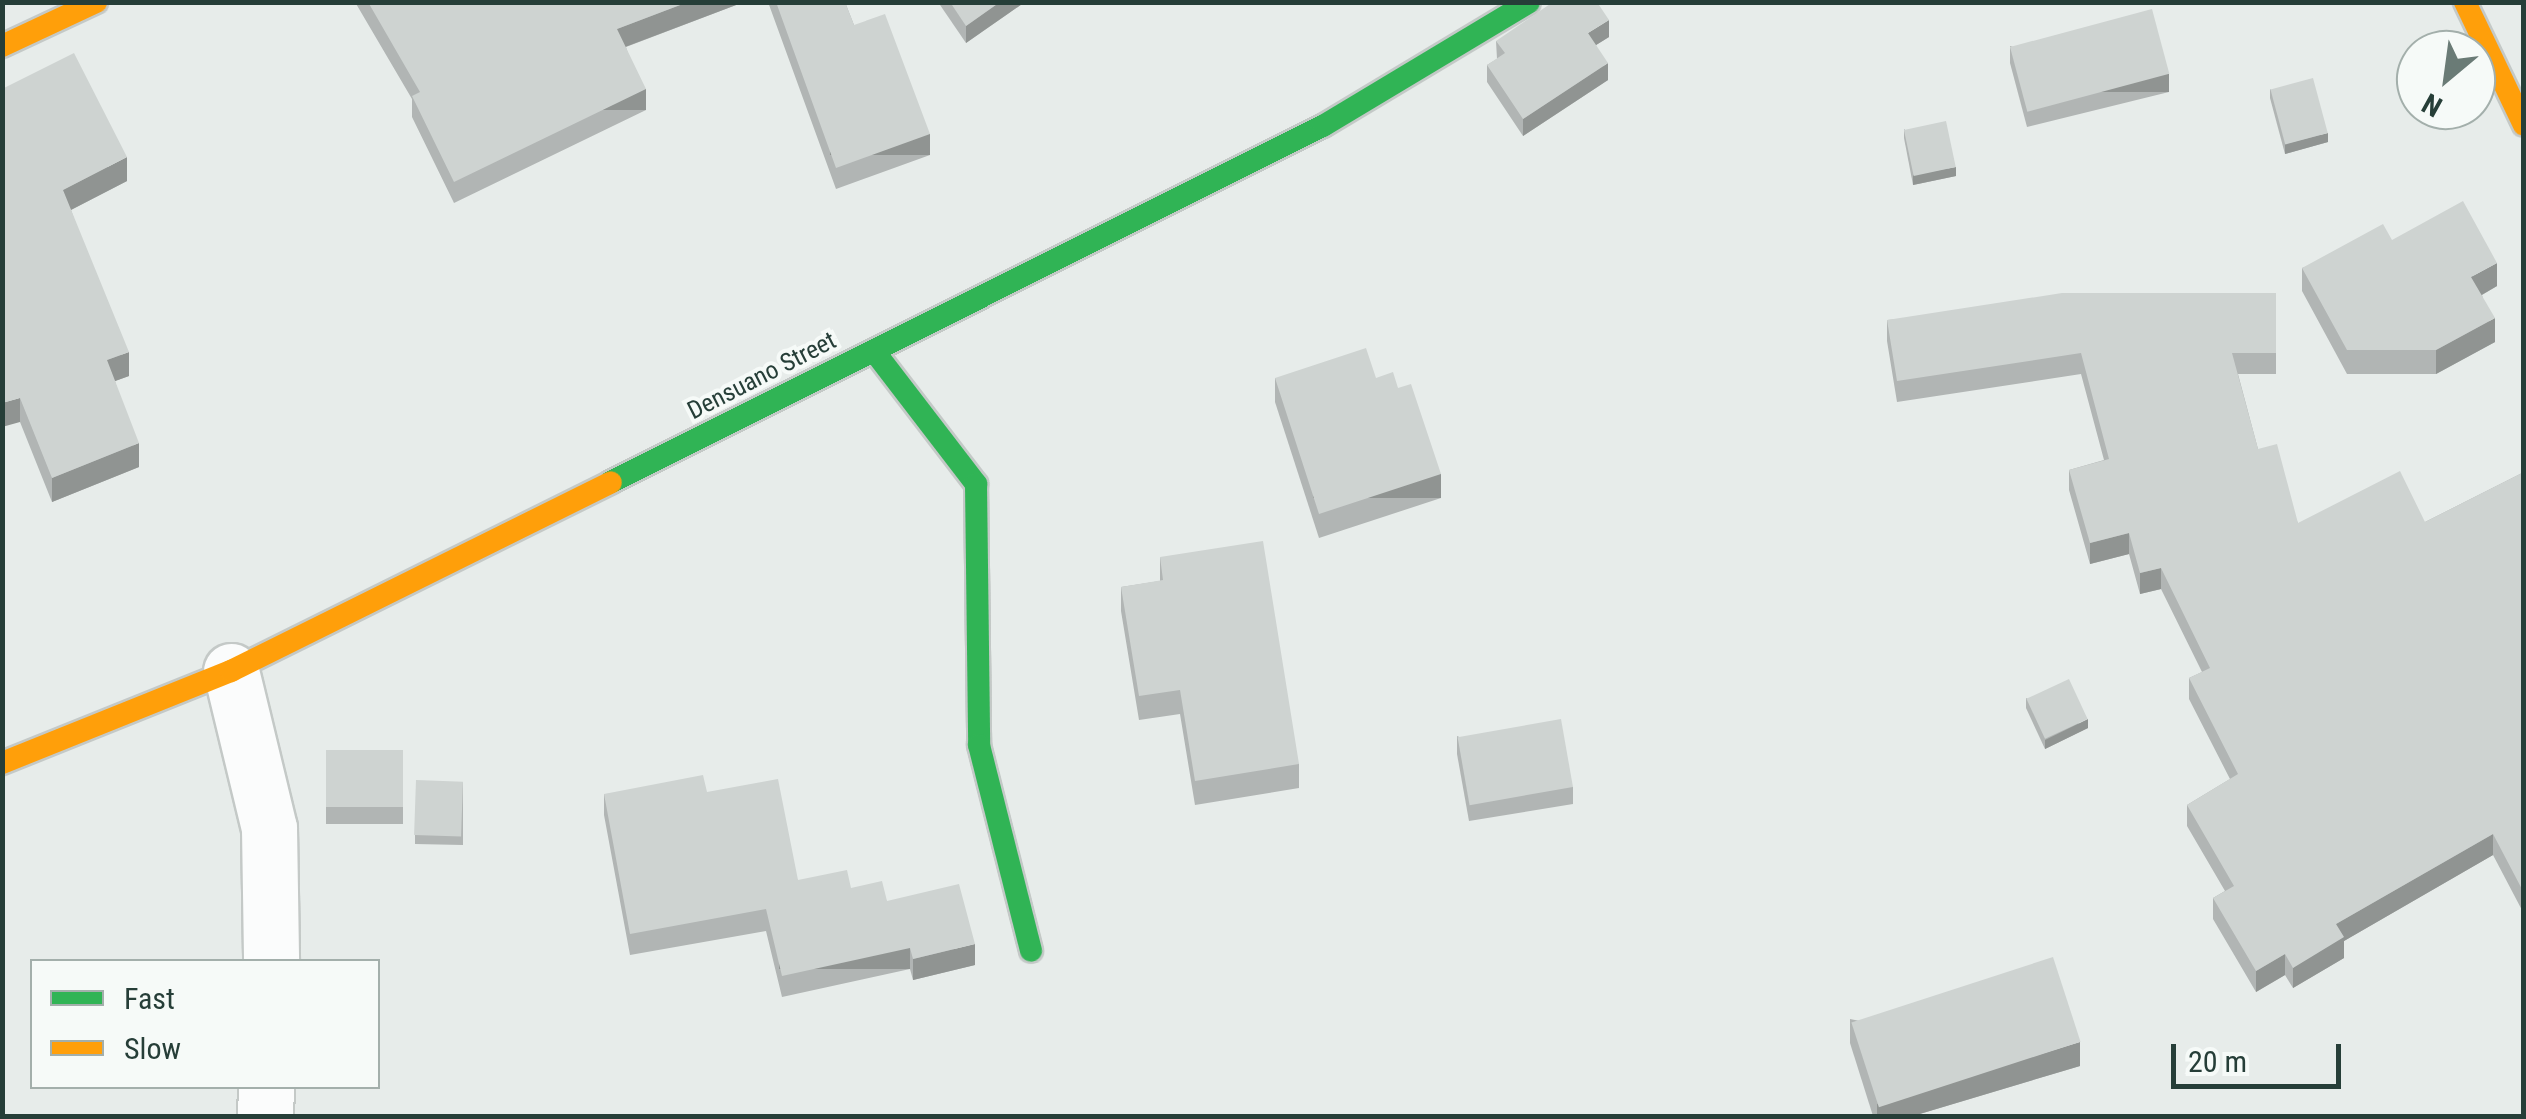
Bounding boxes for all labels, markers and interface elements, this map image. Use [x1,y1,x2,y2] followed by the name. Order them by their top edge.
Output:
[2396,30,2496,130] north arrow
[2417,86,2448,124] text: N
[683,326,841,426] street label: Densuano Street
[30,959,380,1089] legend
[124,981,175,1016] text: Fast
[2176,1024,2346,1086] scale bar
[124,1031,181,1066] text: Slow
[2188,1044,2247,1079] text: 20 m

